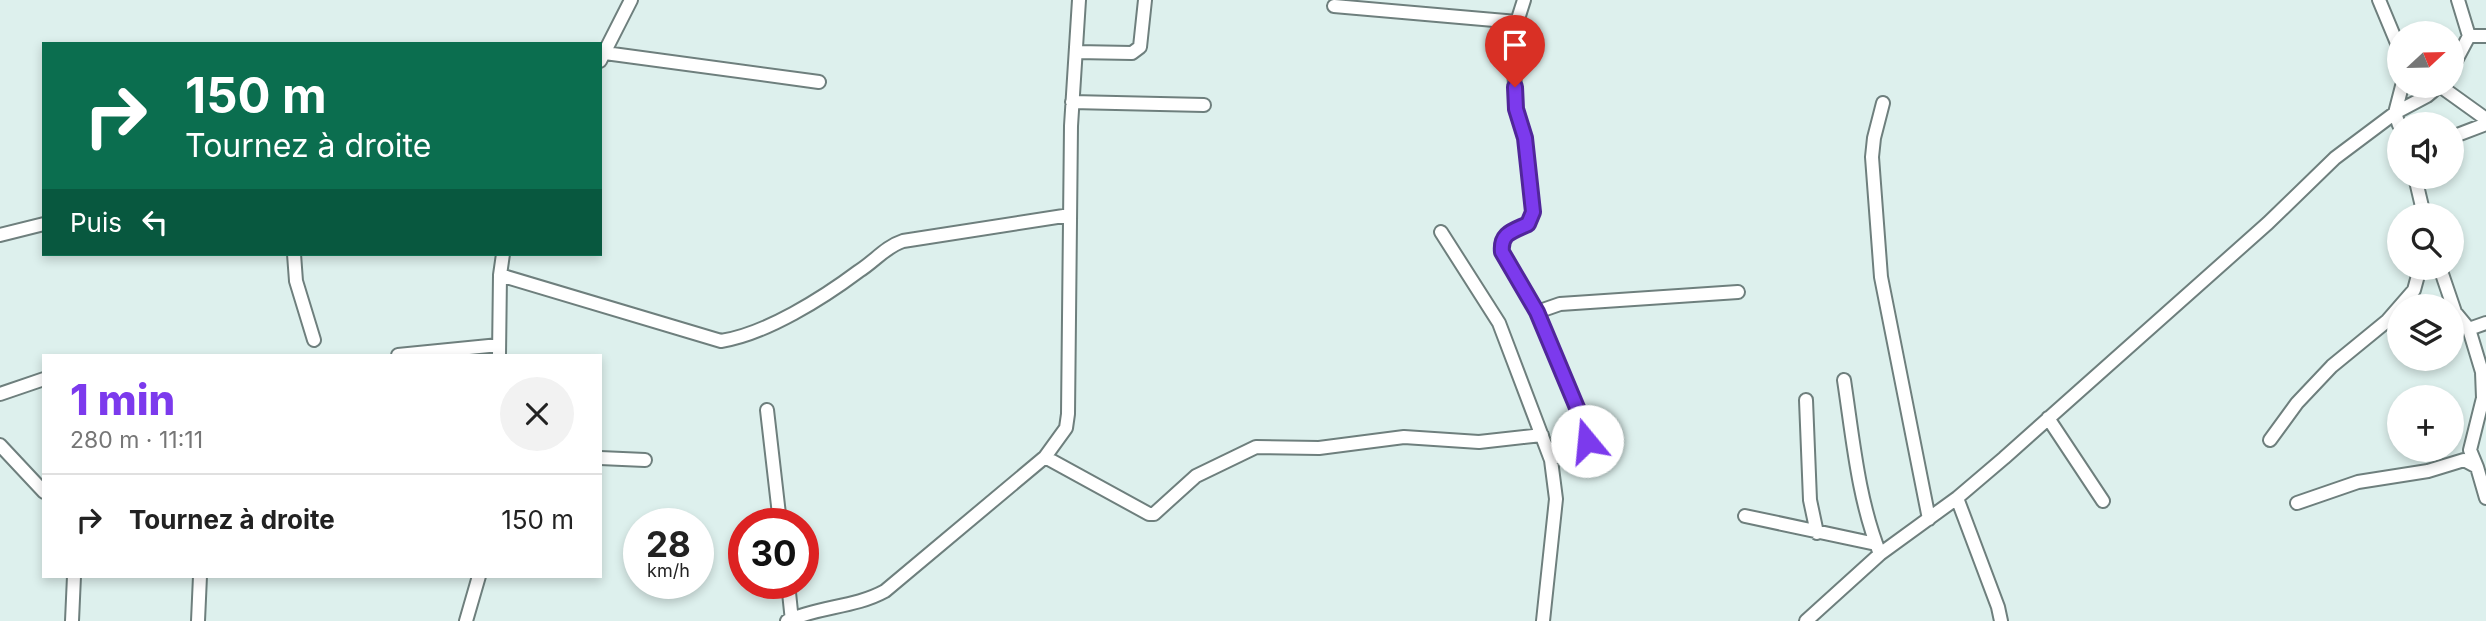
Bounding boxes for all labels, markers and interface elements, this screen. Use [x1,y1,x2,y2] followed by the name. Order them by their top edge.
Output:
[1485,15,1545,87] pin
[2387,21,2464,98] north arrow
[2387,21,2464,462] map controls
[1496,26,1534,64] icon: arrive
[185,66,327,125] text: 150 m
[70,70,161,161] icon: right
[2387,112,2464,189] button: sound
[185,126,431,165] text: Tournez à droite
[136,203,174,241] icon: left
[2387,203,2464,280] button: search
[70,207,122,238] text: Puis
[2387,294,2464,371] button: layers
[70,374,175,425] text: 1 min
[500,377,574,451] button: close
[2387,385,2464,462] button: +
[1550,404,1624,478] position arrow
[70,426,203,454] text: 280 m · 11:11
[70,501,108,539] icon: right
[129,504,335,535] text: Tournez à droite
[501,504,574,535] text: 150 m
[728,508,819,599] speed limit sign: 30
[646,523,691,565] text: 28
[647,560,690,581] text: km/h

